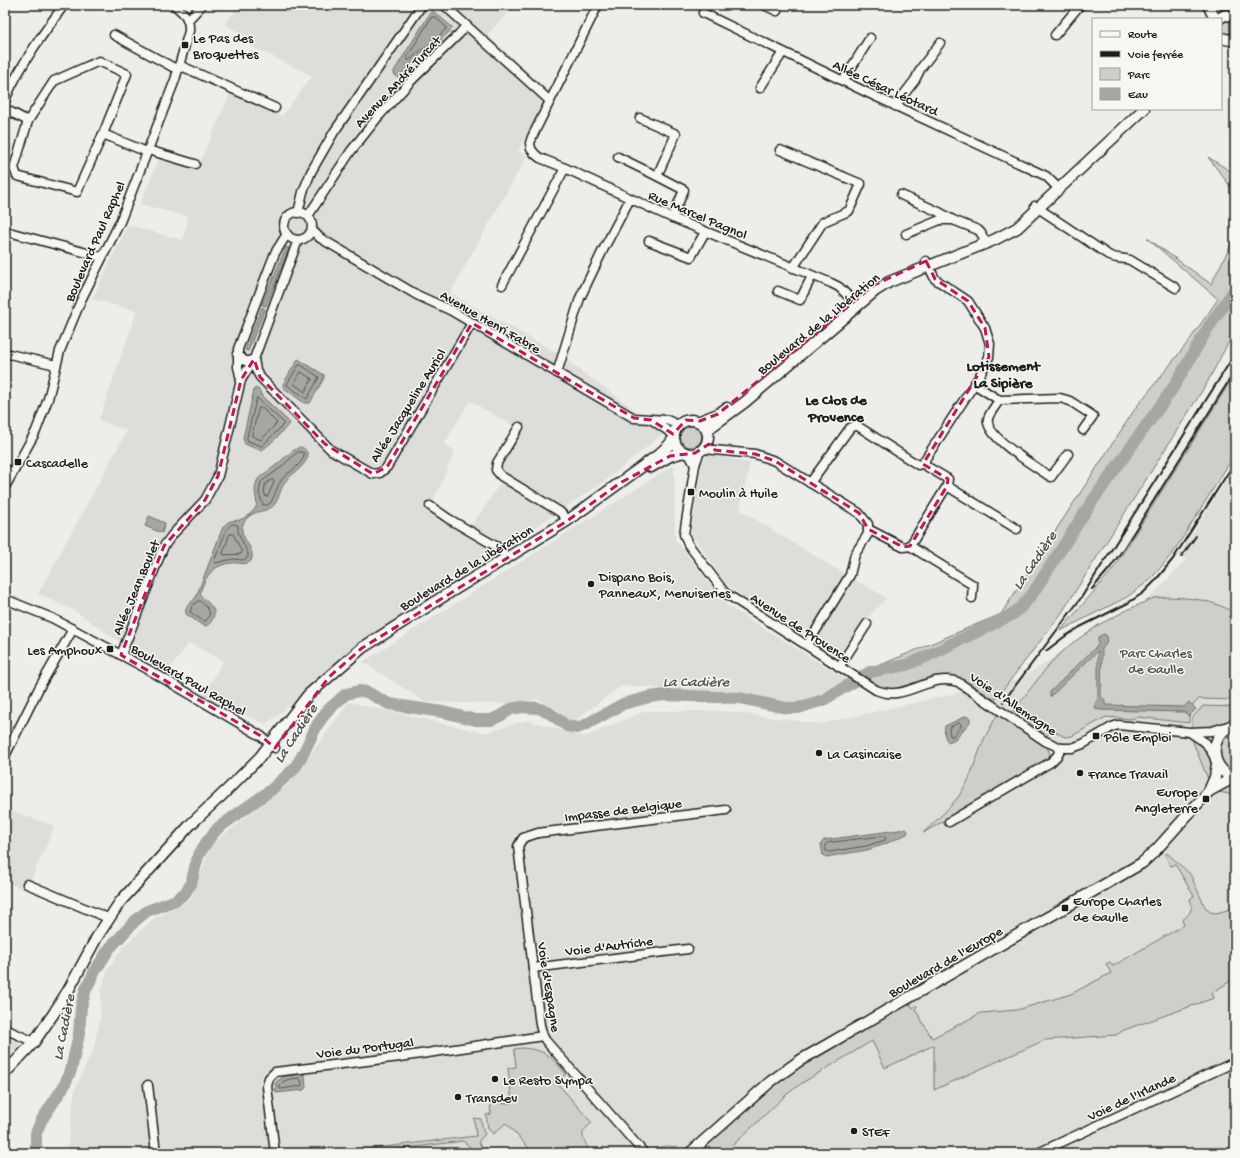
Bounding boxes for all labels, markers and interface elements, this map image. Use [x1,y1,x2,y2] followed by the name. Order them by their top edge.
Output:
[1092,18,1222,110] legend
[1128,29,1158,43] text: Route
[192,31,259,64] place label: Le Pas des Broquettes
[352,32,447,132] street label: Avenue André Turcat
[180,40,190,50] marker: Le Pas des Broquettes
[1127,49,1184,63] text: Voie ferrée
[829,57,942,122] street label: Allée César Léotard
[1127,69,1151,83] text: Parc
[1128,89,1148,103] text: Eau
[62,179,130,306] street label: Boulevard Paul Raphel
[645,188,749,245] street label: Rue Marcel Pagnol
[754,270,885,380] street label: Boulevard de la Libération
[437,288,544,359] street label: Avenue Henri Fabre
[367,346,451,466] street label: Allée Jacqueline Auriol
[966,358,1041,393] district label: Lotissement La Sipière
[805,392,868,427] district label: Le Clos de Provence
[26,456,89,473] place label: Cascadelle
[13,457,23,467] marker: Cascadelle
[699,486,778,503] place label: Moulin à Huile
[686,487,696,497] marker: Moulin à Huile
[397,522,537,616] street label: Boulevard de la Libération
[1010,527,1062,594] water label: La Cadière
[110,537,165,638] street label: Allée Jean Boulet
[598,570,731,603] place label: Dispano Bois, Panneaux, Menuiseries
[586,579,596,589] marker: Dispano Bois, Panneaux, Menuiseries
[746,590,854,668] street label: Avenue de Provence
[126,641,248,721] street label: Boulevard Paul Raphel
[27,643,103,660] place label: Les Amphoux
[105,644,115,654] marker: Les Amphoux
[1119,646,1193,679] park label: Parc Charles de Gaulle
[965,669,1060,741] street label: Voie d'Allemagne
[663,674,731,692] water label: La Cadière
[271,700,323,767] water label: La Cadière
[1103,730,1172,747] place label: Pôle Emploi
[1091,731,1101,741] marker: Pôle Emploi
[827,747,902,764] place label: La Casincaise
[814,748,824,758] marker: La Casincaise
[1087,767,1168,784] place label: France Travail
[1075,768,1085,778] marker: France Travail
[1135,785,1199,818] place label: Europe Angleterre
[1201,794,1211,804] marker: Europe Angleterre
[564,796,684,827] street label: Impasse de Belgique
[1073,894,1162,927] place label: Europe Charles de Gaulle
[1060,903,1070,913] marker: Europe Charles de Gaulle
[885,923,1007,1003] street label: Boulevard de l'Europe
[563,934,655,961] street label: Voie d'Autriche
[532,940,563,1034] street label: Voie d'Espagne
[50,992,80,1062] water label: La Cadière
[315,1035,415,1064] street label: Voie du Portugal
[1084,1070,1180,1127] street label: Voie de l'Irlande
[503,1073,594,1090] place label: Le Resto Sympa
[490,1074,500,1084] marker: Le Resto Sympa
[465,1091,518,1108] place label: Transdev
[453,1092,463,1102] marker: Transdev
[862,1125,891,1142] place label: STEF
[849,1126,859,1136] marker: STEF

